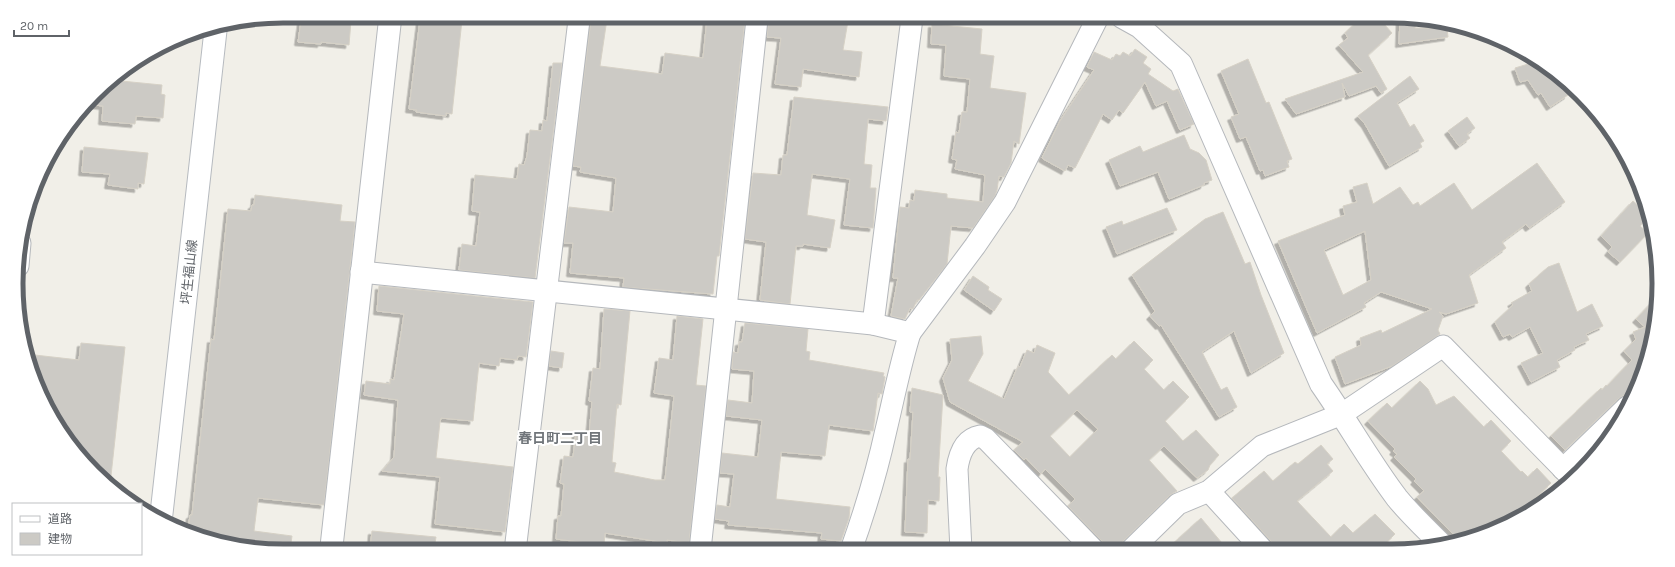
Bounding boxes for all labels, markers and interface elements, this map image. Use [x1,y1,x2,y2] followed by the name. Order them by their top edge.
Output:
[14,12,69,38] scale bar
[20,19,48,33] text: 20 m
[178,239,200,305] street label: 坪生福山線
[518,430,602,447] district label: 春日町二丁目
[12,503,142,555] legend
[48,512,72,526] text: 道路
[48,532,72,546] text: 建物

